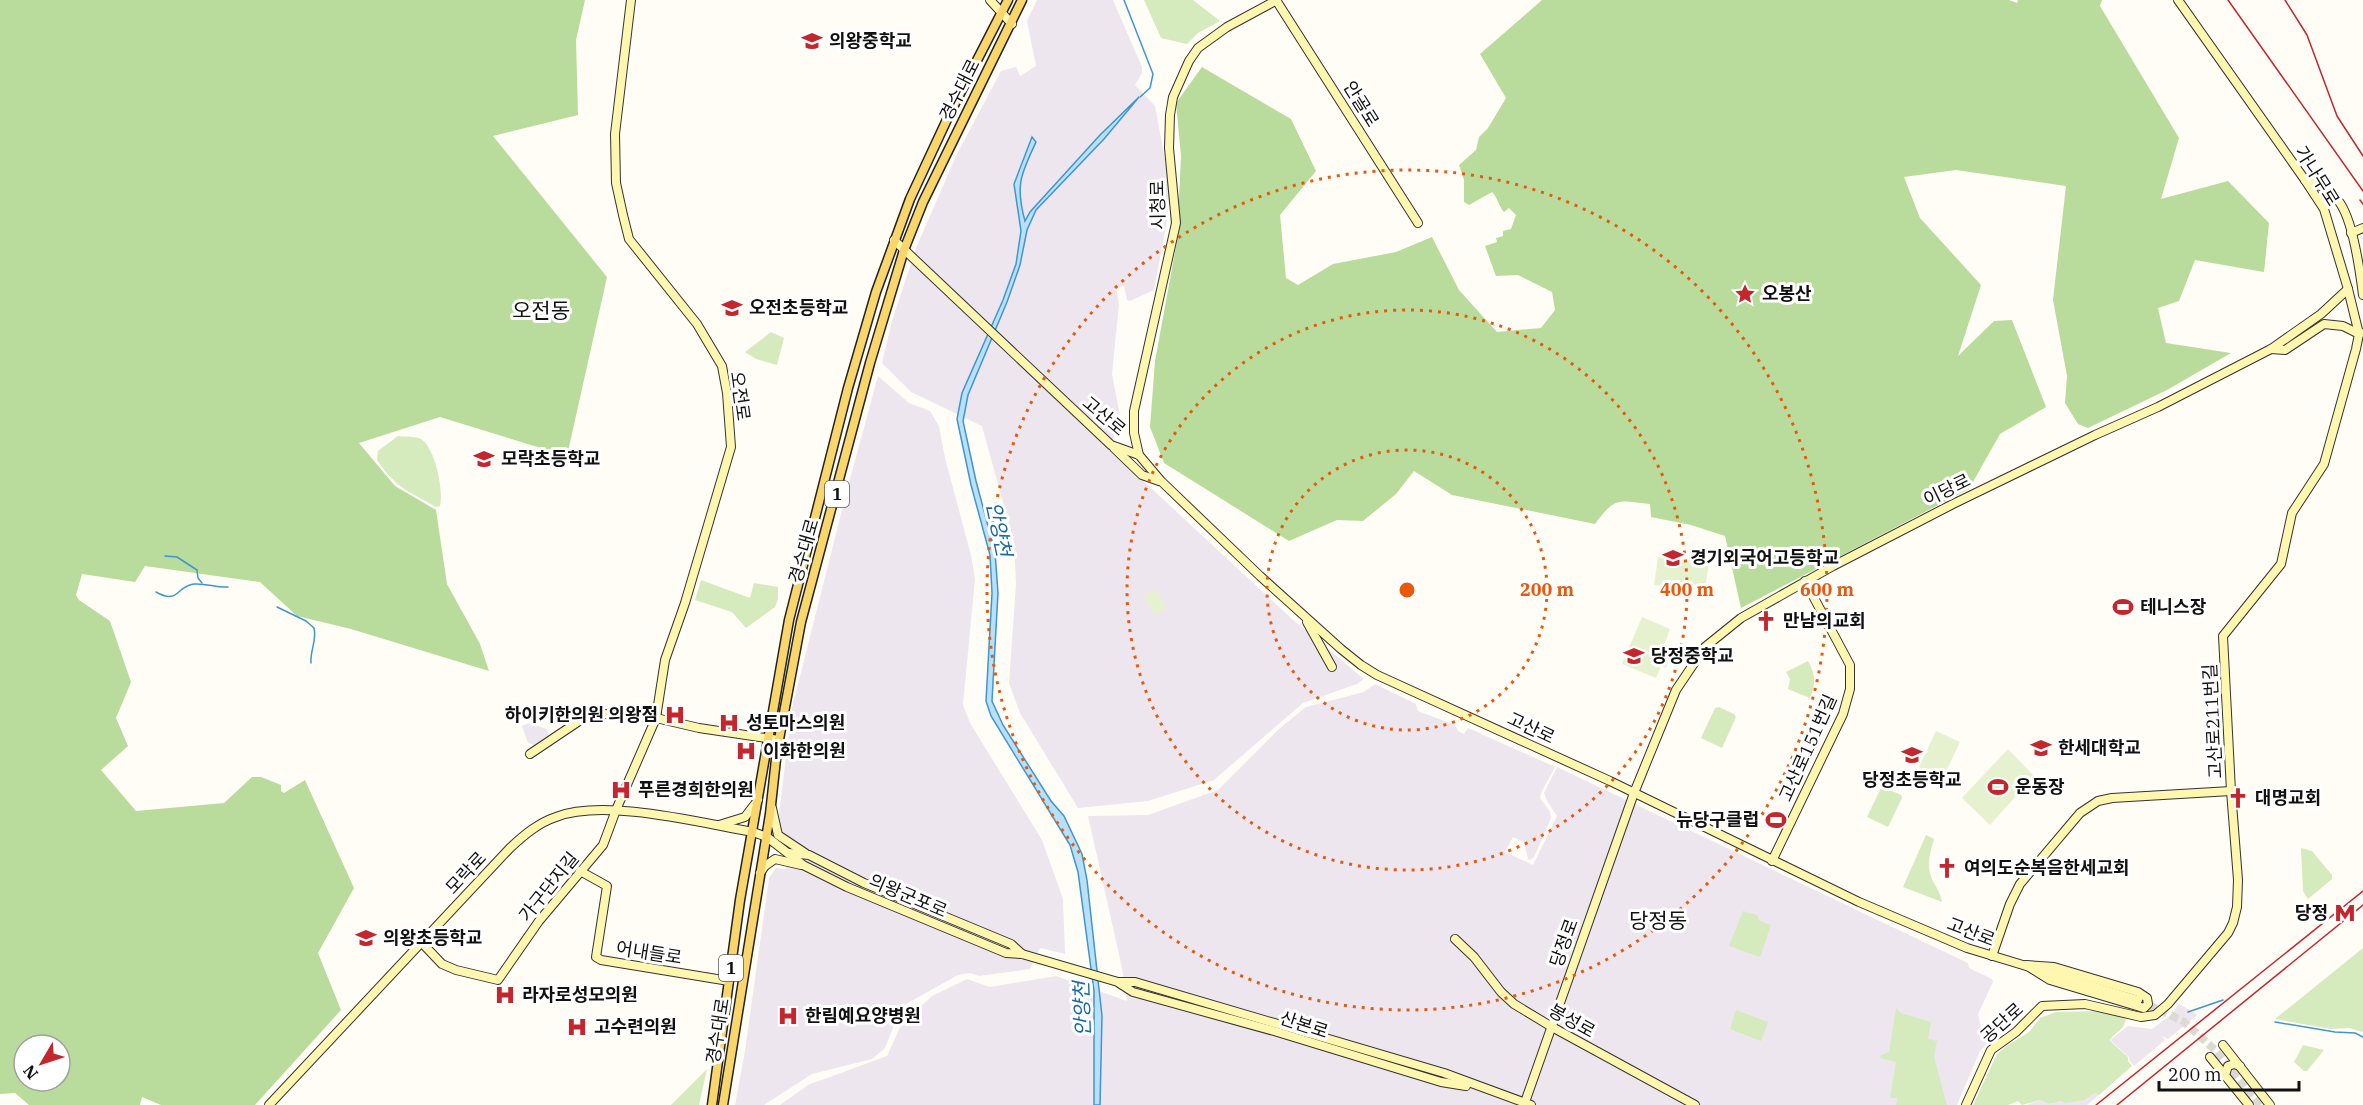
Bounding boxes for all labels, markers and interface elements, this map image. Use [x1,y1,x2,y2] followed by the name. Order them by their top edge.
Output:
[800,29,824,53] school or university icon: 의왕중학교
[829,29,912,52] place label: 의왕중학교
[934,55,985,125] street label: 경수대로
[1339,77,1384,131] street label: 안골로
[2290,142,2345,210] street label: 가나무로
[1146,180,1169,230] street label: 시청로
[1733,282,1757,306] place icon: 오봉산
[1762,282,1812,305] place label: 오봉산
[512,296,570,324] district label: 오전동
[720,296,744,320] school or university icon: 오전초등학교
[749,296,848,319] place label: 오전초등학교
[726,370,755,422] street label: 오전로
[1078,391,1131,440] street label: 고산로
[472,447,496,471] school or university icon: 모락초등학교
[501,447,600,470] place label: 모락초등학교
[1919,468,1974,511] street label: 이당로
[825,481,849,507] road number: 1
[981,499,1019,561] water label: 안양천
[783,516,824,586] street label: 경수대로
[1661,546,1685,570] school or university icon: 경기외국어고등학교
[1690,546,1839,569] place label: 경기외국어고등학교
[1520,578,1575,601] text: 200 m
[1660,578,1715,601] text: 400 m
[1800,578,1855,601] text: 600 m
[1397,580,1417,600] centre of rings
[2111,595,2135,619] sports icon: 테니스장
[2140,595,2207,618] place label: 테니스장
[1754,609,1778,633] church icon: 만남의교회
[1783,609,1866,632] place label: 만남의교회
[1622,644,1646,668] school or university icon: 당정중학교
[1651,644,1734,667] place label: 당정중학교
[2198,663,2227,779] street label: 고산로211번길
[1774,690,1841,805] street label: 고산로151번길
[505,703,658,726] place label: 하이키한의원 의왕점
[663,703,687,727] hospital icon: 하이키한의원 의왕점
[1504,707,1559,748] street label: 고산로
[717,711,741,735] hospital icon: 성토마스의원
[746,711,845,734] place label: 성토마스의원
[2029,736,2053,760] school or university icon: 한세대학교
[2058,736,2141,759] place label: 한세대학교
[734,739,758,763] hospital icon: 이화한의원
[763,739,846,762] place label: 이화한의원
[1900,743,1924,767] school or university icon: 당정초등학교
[1862,768,1962,791] place label: 당정초등학교
[1986,775,2010,799] sports icon: 운동장
[2015,775,2065,798] place label: 운동장
[609,778,633,802] hospital icon: 푸른경희한의원
[638,778,754,801] place label: 푸른경희한의원
[2226,786,2250,810] church icon: 대명교회
[2255,786,2321,809] place label: 대명교회
[1676,808,1759,831] place label: 뉴당구클럽
[1764,808,1788,832] sports icon: 뉴당구클럽
[440,847,491,899] street label: 모락로
[514,847,584,926] street label: 가구단지길
[1935,856,1959,880] church icon: 여의도순복음한세교회
[1964,856,2130,879] place label: 여의도순복음한세교회
[866,869,951,922] street label: 의왕군포로
[2295,901,2328,924] place label: 당정
[2333,901,2357,925] metro station icon: 당정
[1629,906,1687,934] district label: 당정동
[1944,912,1998,951] street label: 고산로
[1544,916,1583,970] street label: 당정로
[354,926,378,950] school or university icon: 의왕초등학교
[383,926,482,949] place label: 의왕초등학교
[615,936,684,969] street label: 어내들로
[719,955,743,981] road number: 1
[1067,978,1096,1037] water label: 안양천
[493,983,517,1007] hospital icon: 라자로성모의원
[522,983,638,1006] place label: 라자로성모의원
[701,996,734,1065] street label: 경수대로
[1976,997,2028,1048] street label: 공단로
[1545,998,1600,1043] street label: 봉성로
[776,1004,800,1028] hospital icon: 한림예요양병원
[805,1004,921,1027] place label: 한림예요양병원
[1277,1006,1331,1043] street label: 산본로
[565,1015,589,1039] hospital icon: 고수련의원
[594,1015,677,1038] place label: 고수련의원
[12,1033,72,1093] north arrow
[2159,1054,2298,1092] scale bar
[19,1061,42,1084] text: N
[2168,1063,2222,1086] text: 200 m

